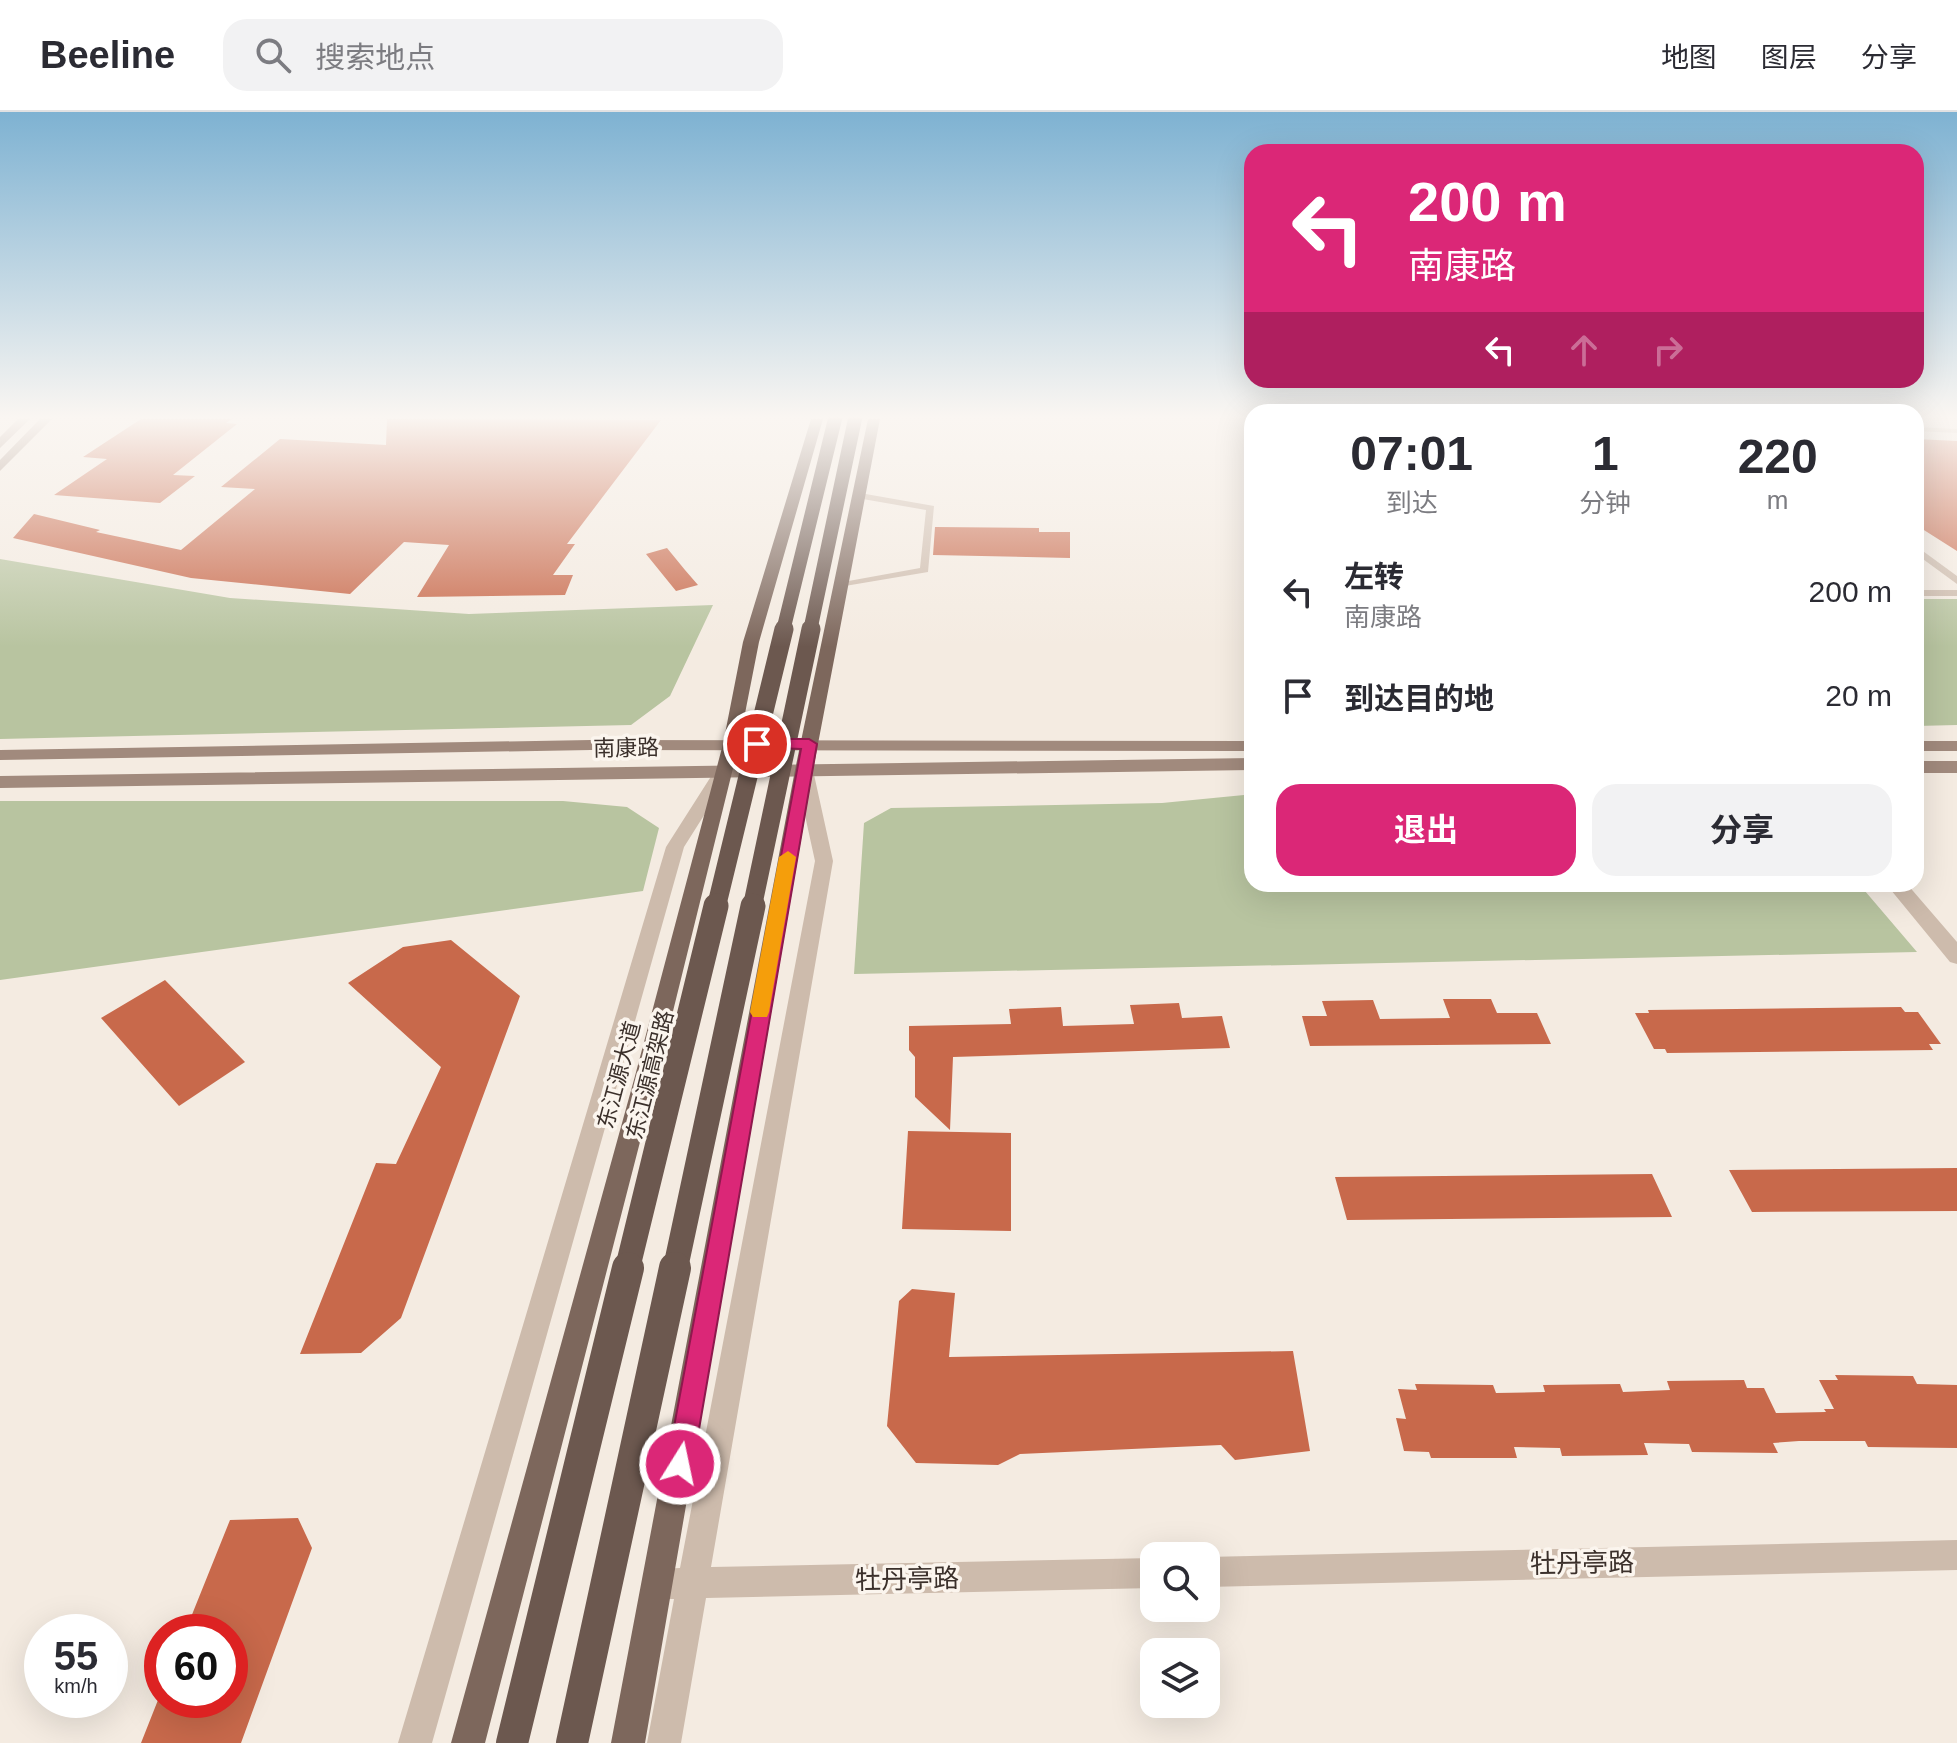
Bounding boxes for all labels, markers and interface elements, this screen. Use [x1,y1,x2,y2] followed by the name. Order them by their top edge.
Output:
[223,19,783,91] search box
[251,33,295,77] icon: search
[40,34,175,76] text: Beeline
[315,41,435,74] text: 搜索地点
[1661,42,1717,73] text: 地图
[1761,42,1817,73] text: 图层
[1861,42,1917,73] text: 分享
[1408,170,1567,233] text: 200 m
[1276,176,1380,280] icon: left
[1408,245,1516,286] text: 南康路
[1478,328,1522,372] icon: left
[1562,328,1606,372] icon: ahead
[1646,328,1690,372] icon: right
[1350,427,1473,480] text: 07:01
[1592,427,1619,480] text: 1
[1738,430,1818,483] text: 220
[1767,485,1789,515] text: m
[1386,488,1438,518] text: 到达
[1579,488,1631,518] text: 分钟
[1344,560,1404,593] text: 左转
[1276,570,1320,614] icon: left
[1809,575,1892,608] text: 200 m
[1344,602,1422,632] text: 南康路
[1276,674,1320,718] icon: arrive
[1825,679,1892,712] text: 20 m
[1344,682,1494,715] text: 到达目的地
[723,710,791,778] pin
[735,722,779,766] icon: arrive
[593,735,659,761] street label: 南康路
[1276,784,1576,876] button: 退出
[1592,784,1892,876] button: 分享
[622,1008,678,1142] street label: 东江源高架路
[593,1019,645,1131] street label: 东江源大道
[638,1422,722,1506] position arrow
[1140,1542,1220,1718] map controls
[1140,1542,1220,1622] button: search
[1530,1547,1634,1579] street label: 牡丹亭路
[855,1563,959,1595] street label: 牡丹亭路
[144,1614,248,1718] speed limit sign: 60
[54,1634,98,1678] text: 55
[1140,1638,1220,1718] button: layers
[54,1675,98,1697] text: km/h

